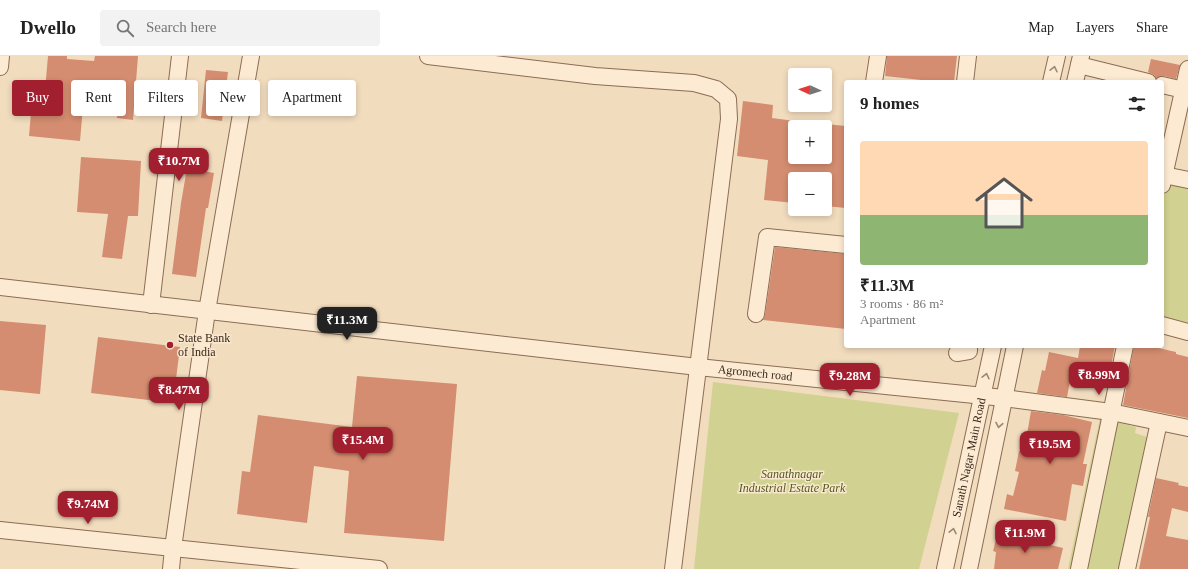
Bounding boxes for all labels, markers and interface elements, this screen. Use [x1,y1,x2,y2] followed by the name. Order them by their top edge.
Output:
[100,10,380,46] search box
[20,17,76,38] text: Dwello
[114,17,136,39] icon: search
[146,19,216,35] text: Search here
[1028,20,1054,35] text: Map
[1076,20,1114,35] text: Layers
[1136,20,1168,35] text: Share
[1050,66,1058,72] one-way arrow
[788,68,832,112] north arrow
[788,68,832,216] map controls
[12,80,63,116] chip: Buy
[71,80,126,116] chip: Rent
[134,80,198,116] chip: Filters
[206,80,260,116] chip: New
[268,80,356,116] chip: Apartment
[1126,93,1148,115] icon: filters
[860,94,919,113] text: 9 homes
[788,120,832,164] button: +
[146,148,212,182] pin: ₹10.7M
[158,153,200,168] text: ₹10.7M
[968,167,1040,239] icon: home
[788,172,832,216] button: −
[860,276,915,295] text: ₹11.3M
[860,296,943,311] text: 3 rooms · 86 m²
[314,307,380,341] pin: ₹11.3M
[326,312,368,327] text: ₹11.3M
[860,312,916,327] text: Apartment
[178,331,230,359] place label: State Bank of India
[165,340,175,350] marker: State Bank of India
[717,362,793,384] street label: Agromech road
[1066,362,1132,396] pin: ₹8.99M
[817,363,883,397] pin: ₹9.28M
[1078,367,1120,382] text: ₹8.99M
[829,368,871,383] text: ₹9.28M
[981,373,989,379] one-way arrow
[146,377,212,411] pin: ₹8.47M
[158,382,200,397] text: ₹8.47M
[949,397,989,519] street label: Sanath Nagar Main Road
[995,422,1003,428] one-way arrow
[330,427,396,461] pin: ₹15.4M
[1017,431,1083,465] pin: ₹19.5M
[342,432,384,447] text: ₹15.4M
[1029,436,1071,451] text: ₹19.5M
[738,467,846,495] park label: Sanathnagar Industrial Estate Park
[55,491,121,525] pin: ₹9.74M
[67,496,109,511] text: ₹9.74M
[992,520,1058,554] pin: ₹11.9M
[1004,525,1046,540] text: ₹11.9M
[949,528,957,534] one-way arrow

